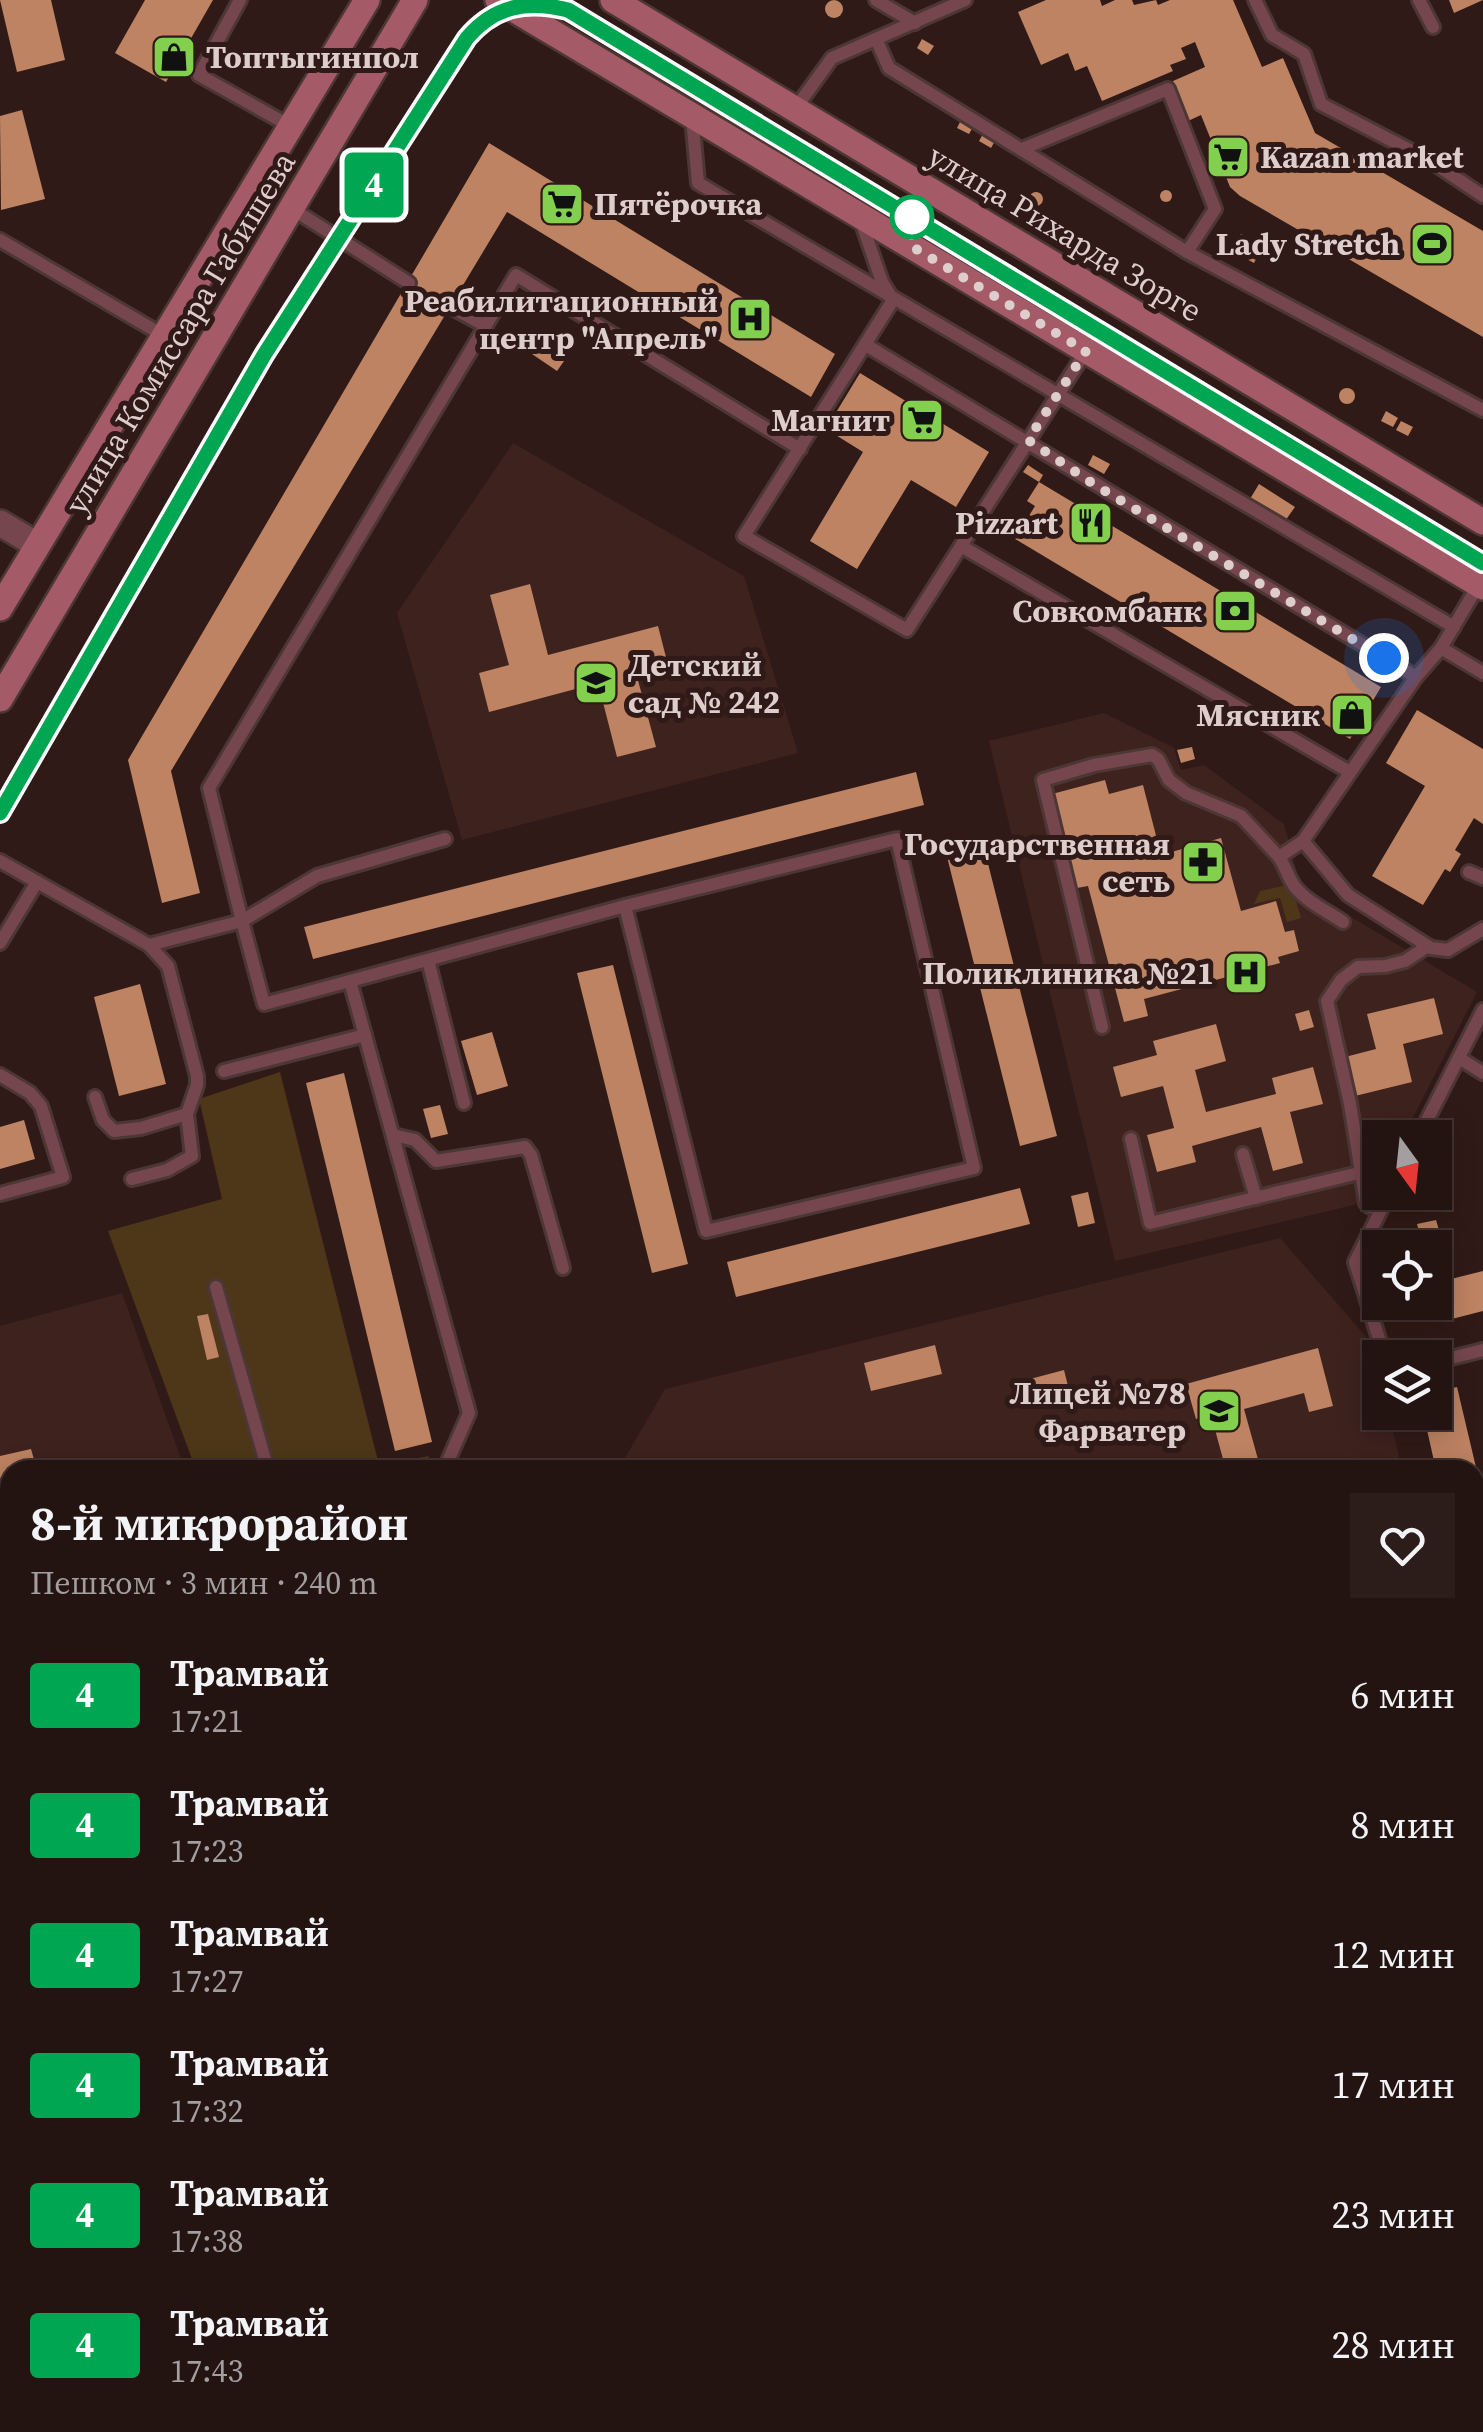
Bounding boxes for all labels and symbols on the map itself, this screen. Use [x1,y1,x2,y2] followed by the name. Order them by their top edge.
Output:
[151,34,197,80] shop icon: Топтыгинпол
[206,35,419,79] place label: Топтыгинпол
[920,134,1210,332] street label: улица Рихарда Зорге
[1205,134,1251,180] supermarket icon: Kazan market
[1260,135,1464,179] place label: Kazan market
[54,143,306,522] street label: улица Комиссара Габишева
[342,152,406,218] line badge: 4
[539,181,585,227] supermarket icon: Пятёрочка
[594,182,763,226] place label: Пятёрочка
[891,196,933,238] unlabelled marker
[1409,221,1455,267] sports icon: Lady Stretch
[1216,222,1400,266] place label: Lady Stretch
[404,279,718,360] place label: Реабилитационный центр "Апрель"
[727,296,773,342] hospital icon: Реабилитационный центр "Апрель"
[899,397,945,443] supermarket icon: Магнит
[771,398,890,442] place label: Магнит
[1068,500,1114,546] restaurant icon: Pizzart
[955,501,1059,545] place label: Pizzart
[1212,588,1258,634] bank icon: Совкомбанк
[1012,589,1202,633] place label: Совкомбанк
[1359,633,1409,683] your location
[628,643,780,724] place label: Детский сад № 242
[573,660,619,706] school or university icon: Детский сад № 242
[1329,692,1375,738] shop icon: Мясник
[1196,693,1320,737] place label: Мясник
[904,822,1170,903] place label: Государственная сеть
[1180,839,1226,885] pharmacy icon: Государственная сеть
[1223,950,1269,996] hospital icon: Поликлиника №21
[922,951,1214,995] place label: Поликлиника №21
[1362,1120,1452,1210] north arrow
[1009,1371,1186,1452] place label: Лицей №78 Фарватер
[1196,1388,1242,1434] school or university icon: Лицей №78 Фарватер

